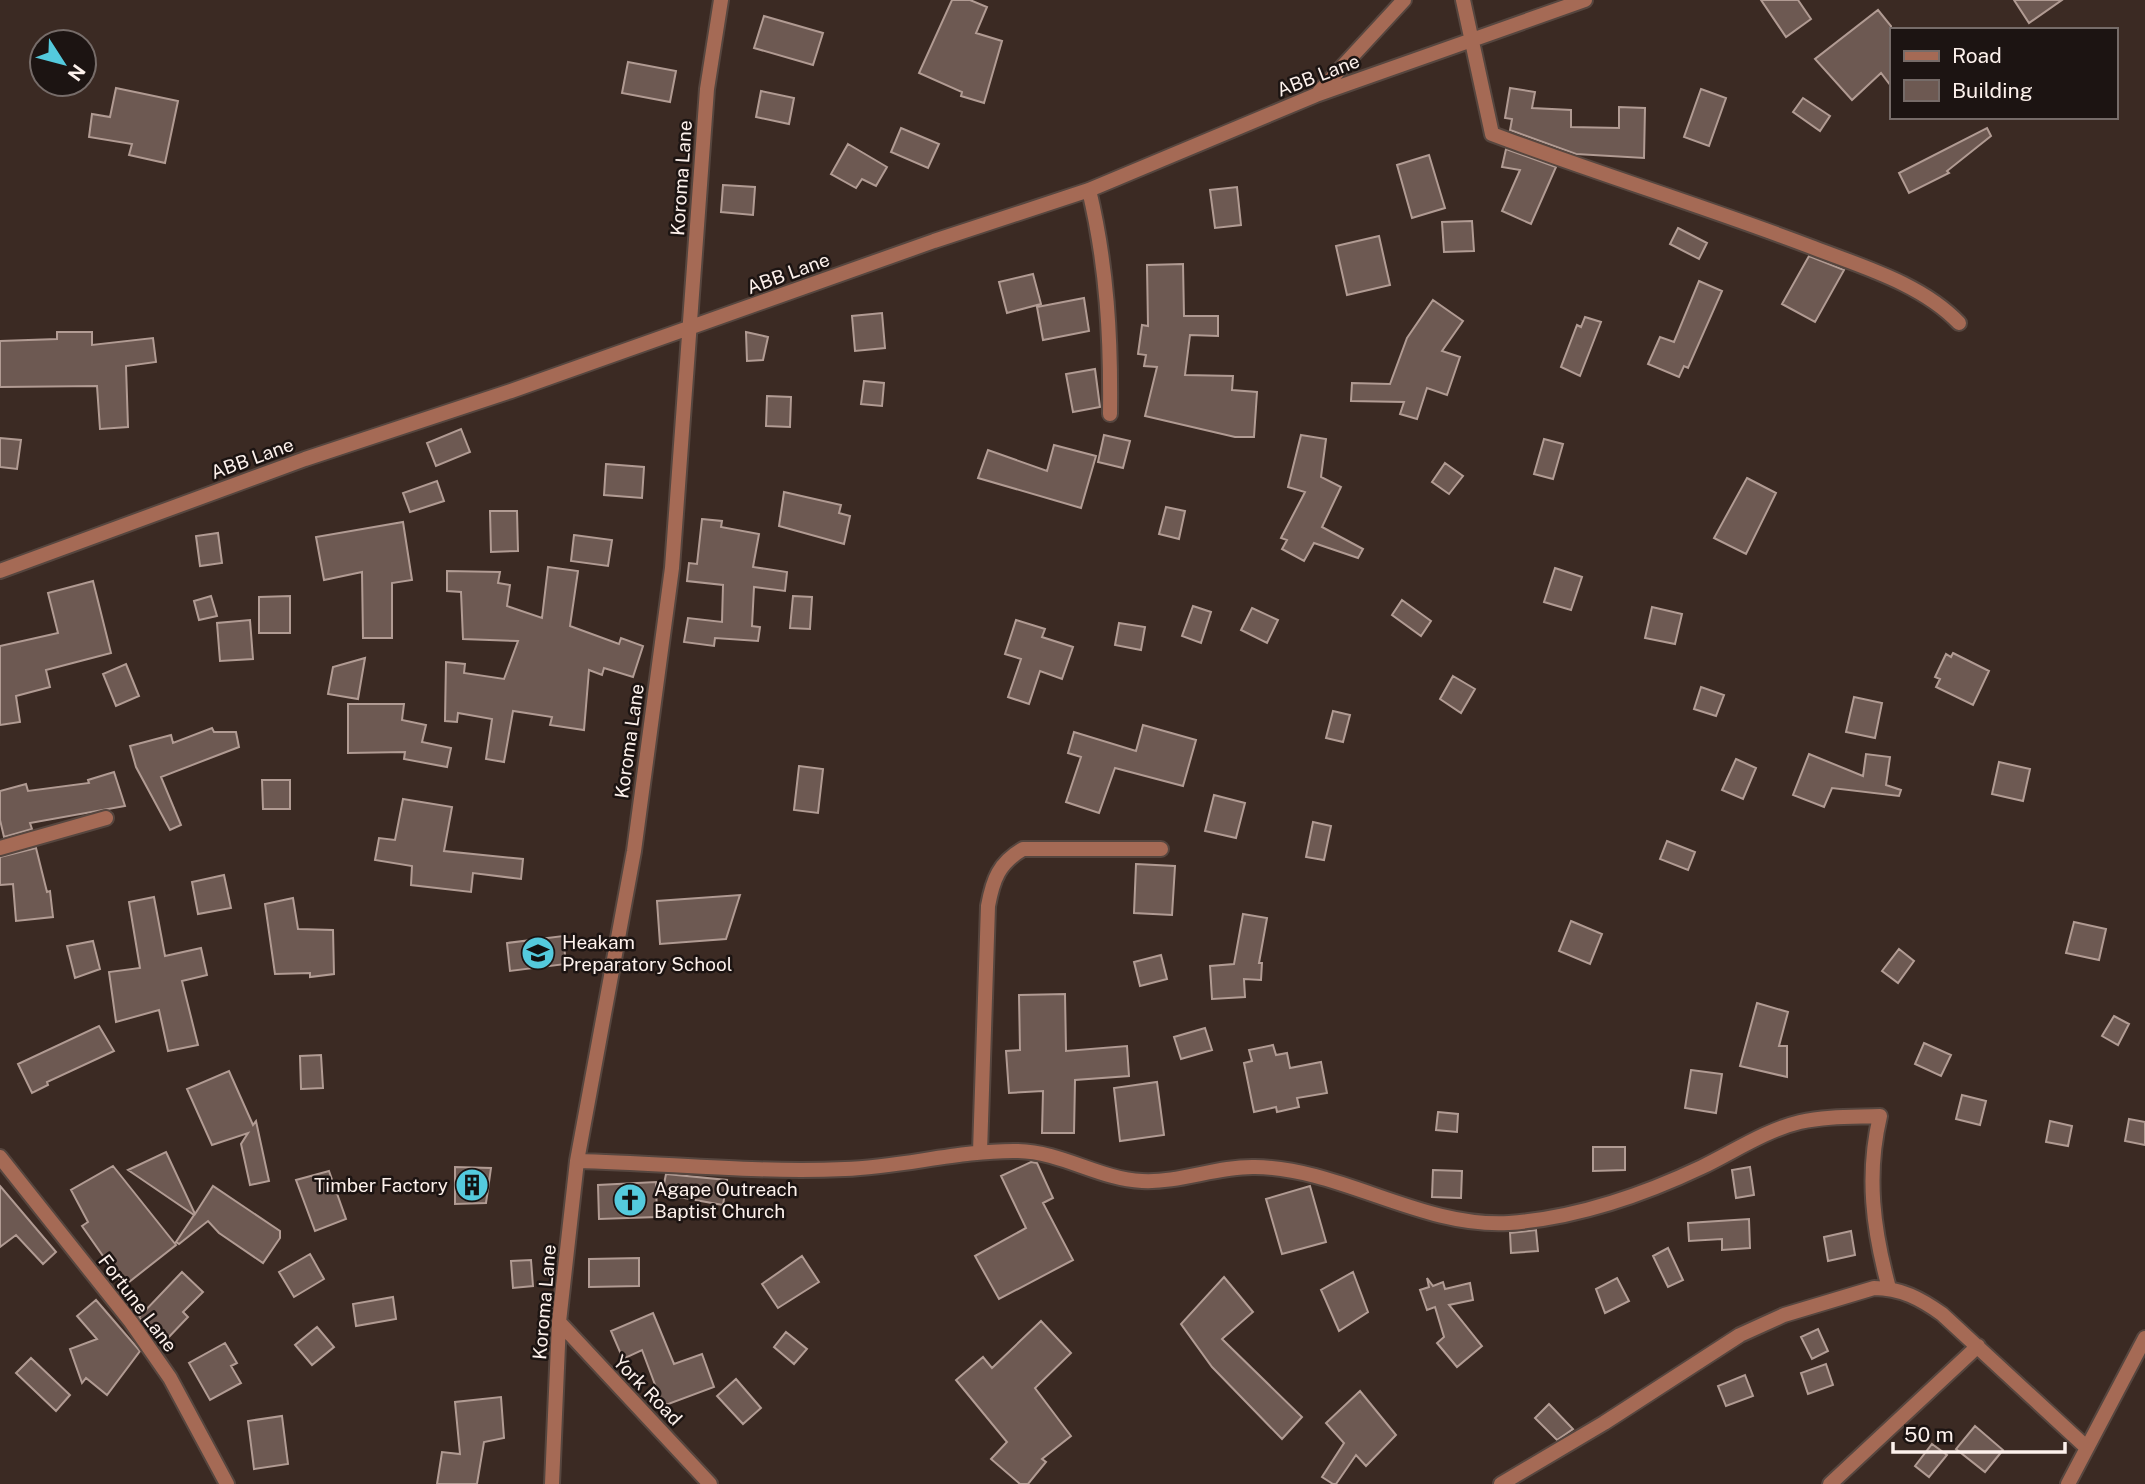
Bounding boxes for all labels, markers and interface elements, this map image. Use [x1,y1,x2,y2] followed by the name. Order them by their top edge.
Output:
[28,28,98,98] north arrow
[1890,28,2117,119] legend
[1952,43,2002,68] text: Road
[1274,49,1362,101] street label: ABB Lane
[63,61,90,85] text: N
[1952,78,2033,103] text: Building
[666,120,696,236] street label: Koroma Lane
[744,248,832,298] street label: ABB Lane
[208,433,296,483] street label: ABB Lane
[610,682,648,800] street label: Koroma Lane
[562,931,732,975] place label: Heakam Preparatory School
[519,934,557,972] school or university icon: Heakam Preparatory School
[453,1166,491,1204] building icon: Timber Factory
[314,1174,448,1196] place label: Timber Factory
[654,1178,798,1222] place label: Agape Outreach Baptist Church
[611,1181,649,1219] church icon: Agape Outreach Baptist Church
[528,1243,560,1361] street label: Koroma Lane
[94,1250,182,1356] street label: Fortune Lane
[609,1350,687,1430] street label: York Road
[1893,1410,2064,1454] scale bar
[1904,1422,1954,1447] text: 50 m

